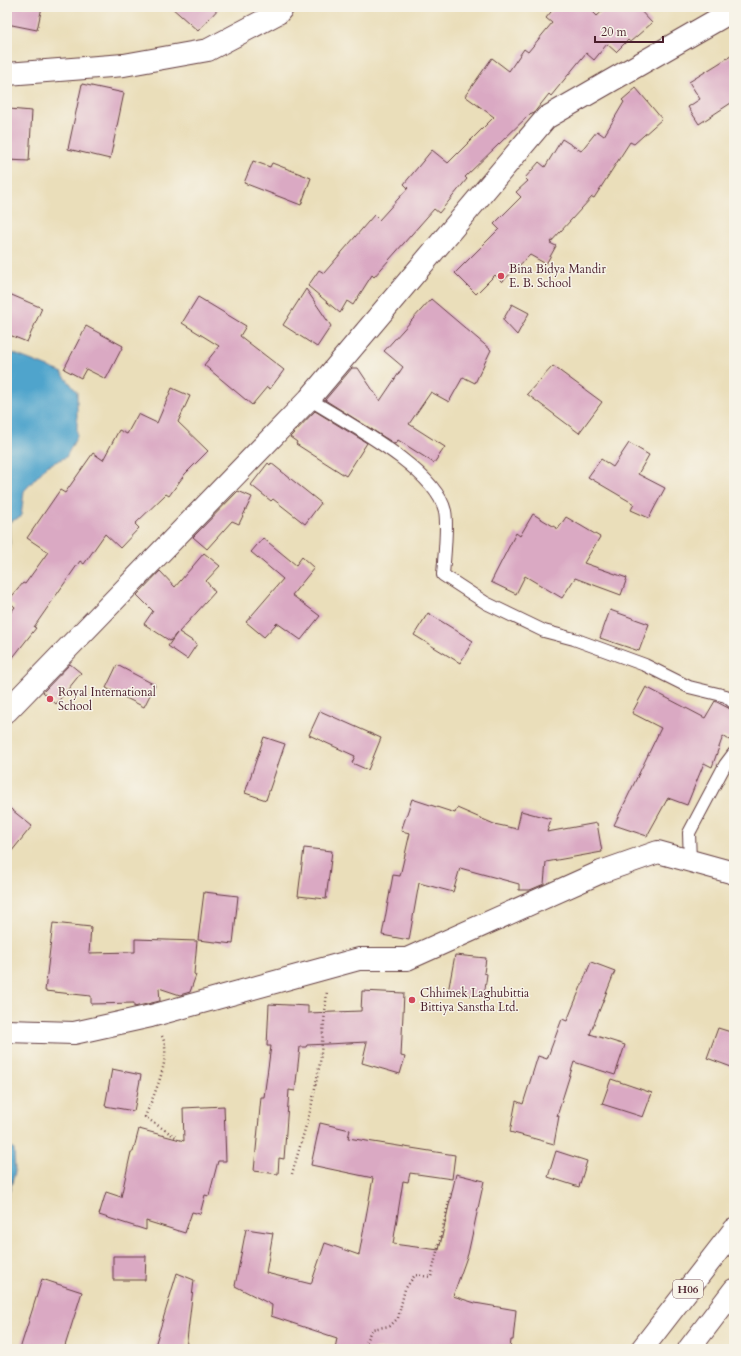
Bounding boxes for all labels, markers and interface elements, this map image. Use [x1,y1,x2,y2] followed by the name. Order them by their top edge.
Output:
[595,18,663,44] scale bar
[601,24,628,40] text: 20 m
[509,261,606,291] place label: Bina Bidya Mandir E. B. School
[496,271,506,281] marker: Bina Bidya Mandir E. B. School
[58,684,156,714] place label: Royal International School
[45,694,55,704] marker: Royal International School
[420,985,530,1015] place label: Chhimek Laghubittia Bittiya Sanstha Ltd.
[407,995,417,1005] marker: Chhimek Laghubittia Bittiya Sanstha Ltd.
[673,1280,703,1298] road number: H06

